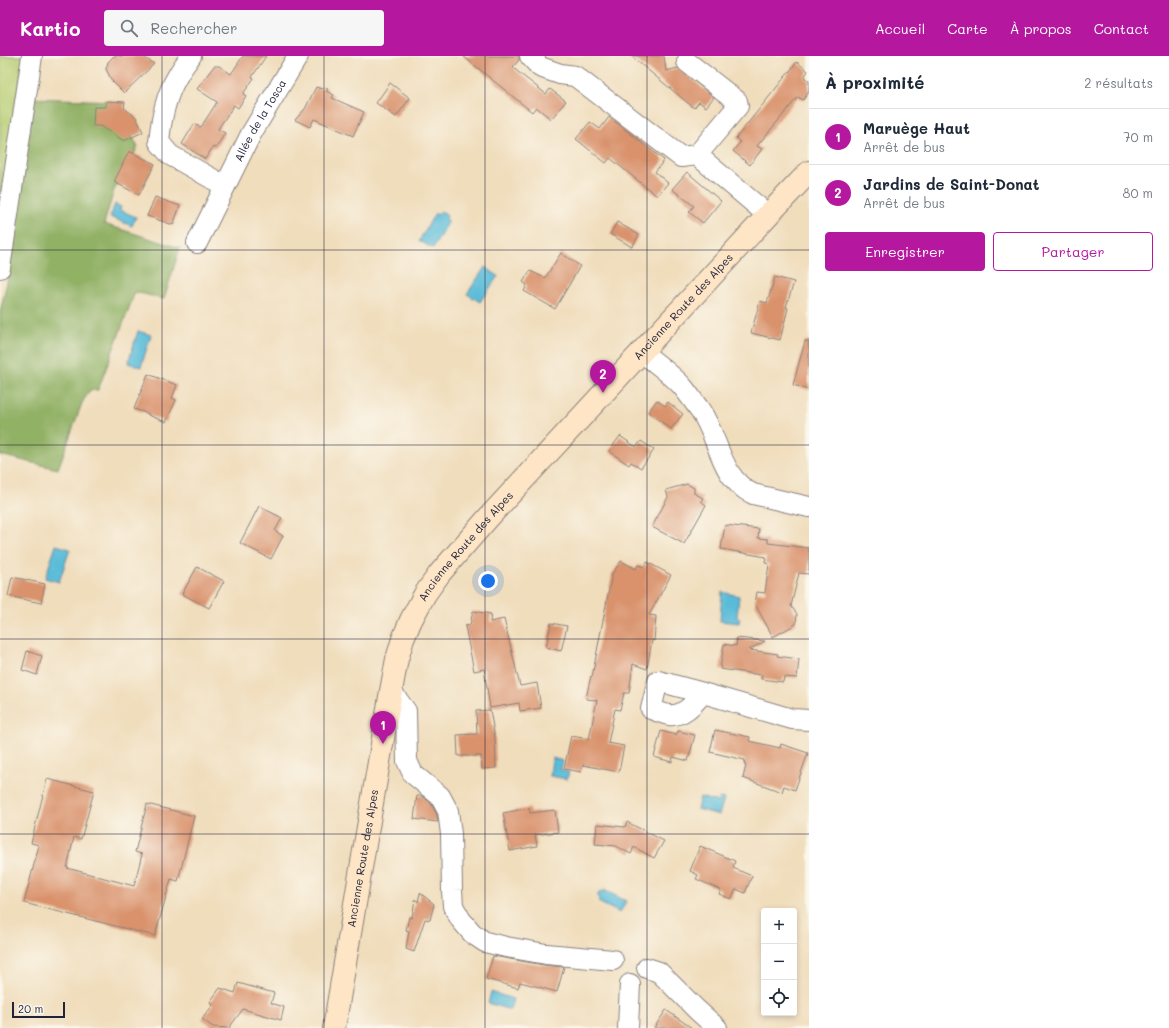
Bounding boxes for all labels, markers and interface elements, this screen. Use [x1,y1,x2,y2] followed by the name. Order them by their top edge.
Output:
[104,10,384,46] search box
[20,16,80,41] text: Kartio
[118,17,140,39] icon: search
[150,18,238,38] text: Rechercher
[875,19,925,38] text: Accueil
[947,19,988,38] text: Carte
[1010,19,1072,38] text: À propos
[1094,19,1149,38] text: Contact
[825,71,924,93] text: À proximité
[1084,74,1153,91] text: 2 résultats
[231,76,289,164] street label: Allée de la Tosca
[863,118,970,138] text: Maruège Haut
[835,128,841,145] text: 1
[1123,128,1153,145] text: 70 m
[863,138,945,155] text: Arrêt de bus
[863,174,1040,194] text: Jardins de Saint-Donat
[834,184,842,201] text: 2
[1123,184,1153,201] text: 80 m
[863,194,945,211] text: Arrêt de bus
[825,232,985,271] button: Enregistrer
[993,232,1153,271] button: Partager
[630,250,736,363] street label: Ancienne Route des Alpes
[590,360,616,393] pin: 2
[415,488,516,604] street label: Ancienne Route des Alpes
[478,571,498,591] your location
[370,711,396,744] pin: 1
[343,788,381,929] street label: Ancienne Route des Alpes
[761,908,797,1016] map controls
[761,908,797,944] button: +
[761,944,797,980] button: −
[761,980,797,1016] button: locate
[12,1000,65,1019] scale bar
[18,1001,43,1016] text: 20 m

